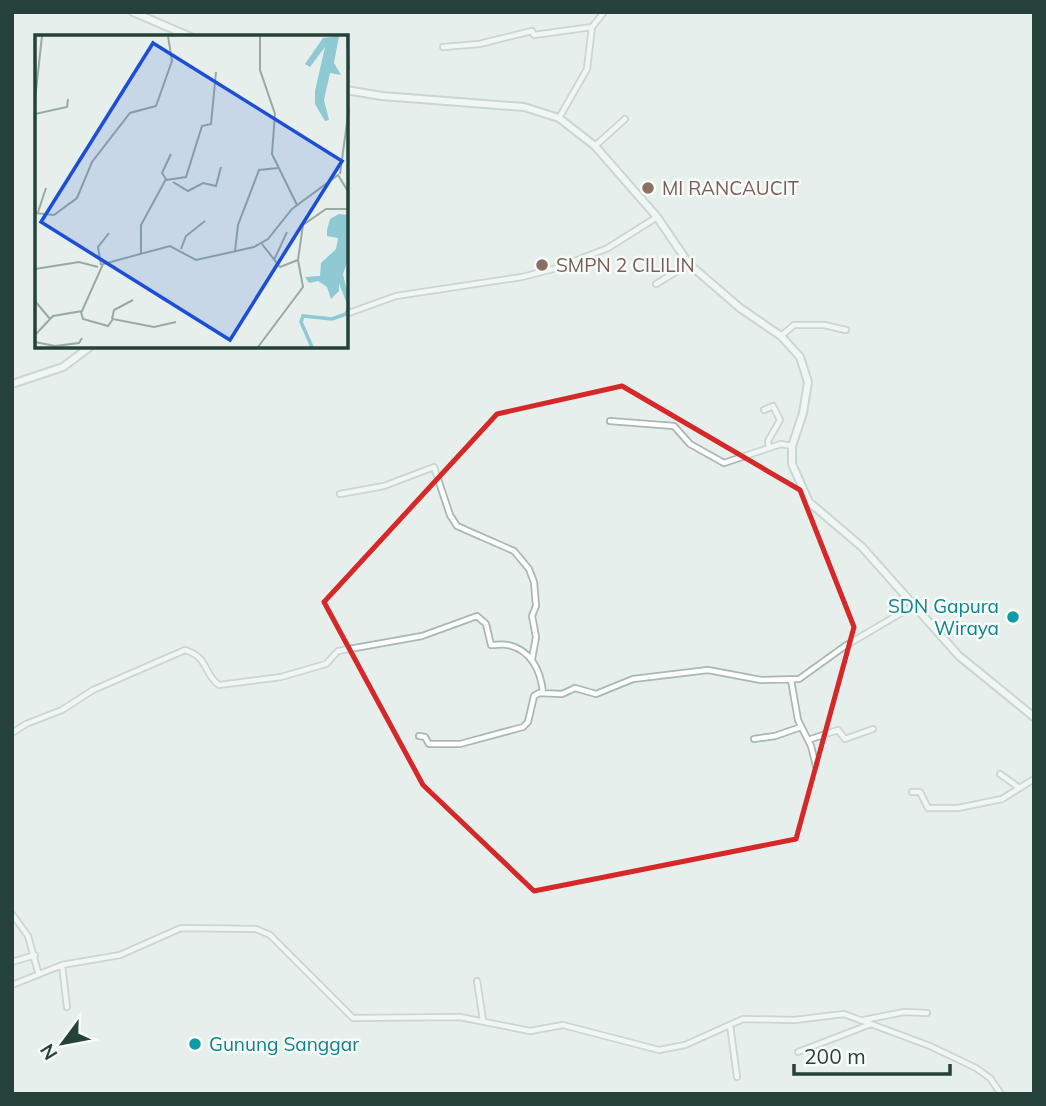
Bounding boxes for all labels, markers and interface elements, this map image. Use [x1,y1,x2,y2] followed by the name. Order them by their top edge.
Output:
[35,35,348,348] inset map
[662,176,800,200] place label: MI RANCAUCIT
[640,180,656,196] marker: MI RANCAUCIT
[556,253,695,277] place label: SMPN 2 CILILIN
[534,257,550,273] marker: SMPN 2 CILILIN
[888,594,999,640] place label: SDN Gapura Wiraya
[1005,609,1021,625] marker: SDN Gapura Wiraya
[28,1008,98,1078] north arrow
[209,1032,359,1056] place label: Gunung Sanggar
[794,1032,950,1076] scale bar
[187,1036,203,1052] marker: Gunung Sanggar
[35,1040,63,1064] text: N
[804,1043,866,1069] text: 200 m

